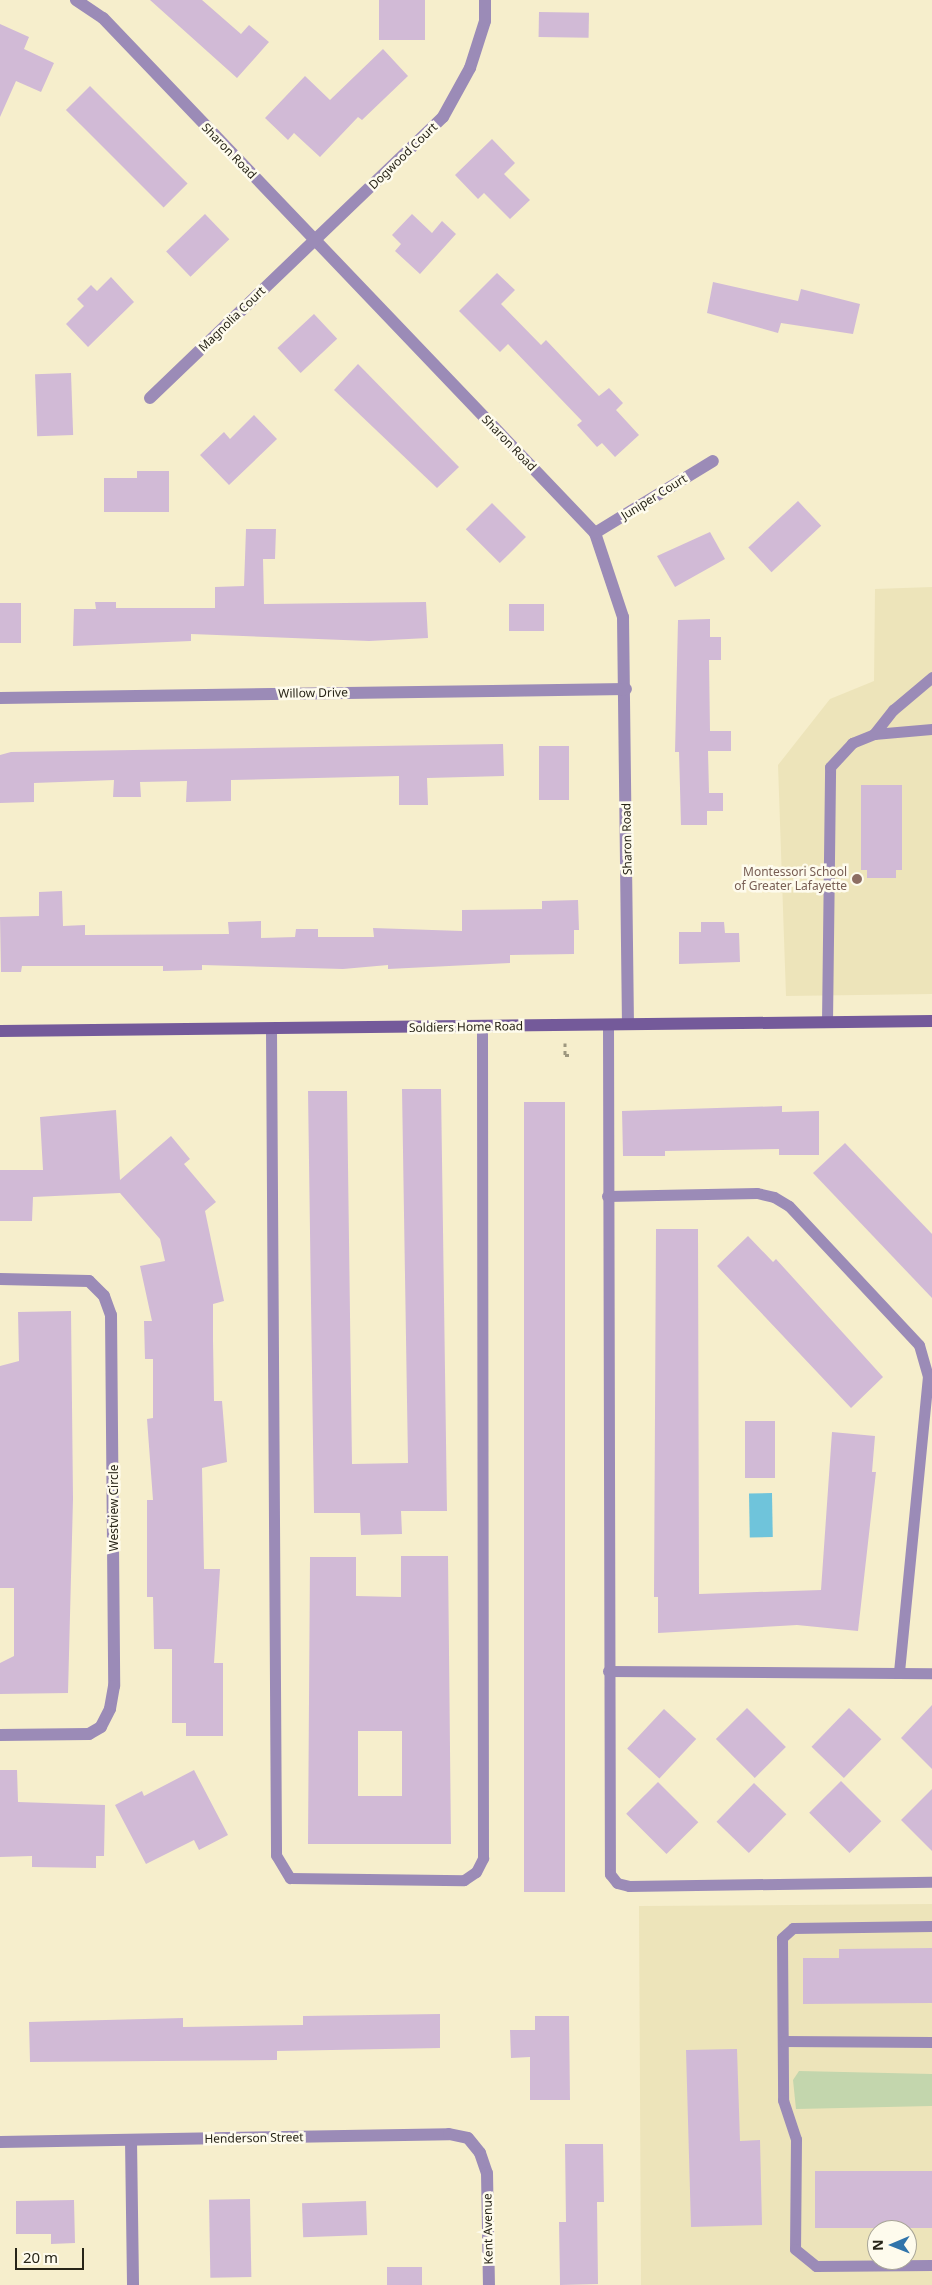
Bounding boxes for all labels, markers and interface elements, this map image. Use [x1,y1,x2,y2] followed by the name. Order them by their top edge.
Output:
[199,120,259,182] street label: Sharon Road
[366,120,440,192] street label: Dogwood Court
[196,284,268,354] street label: Magnolia Court
[479,412,539,474] street label: Sharon Road
[618,471,690,523] street label: Juniper Court
[278,685,348,701] street label: Willow Drive
[619,803,635,875] street label: Sharon Road
[734,865,847,893] place label: Montessori School of Greater Lafayette
[851,873,863,885] marker: Montessori School of Greater Lafayette
[409,1019,523,1035] street label: Soldiers Home Road
[107,1464,121,1552] street label: Westview Circle
[204,2130,304,2146] street label: Henderson Street
[480,2193,496,2265] street label: Kent Avenue
[867,2220,917,2270] north arrow
[18,2238,86,2270] scale bar
[868,2239,887,2251] text: N
[23,2247,58,2267] text: 20 m

